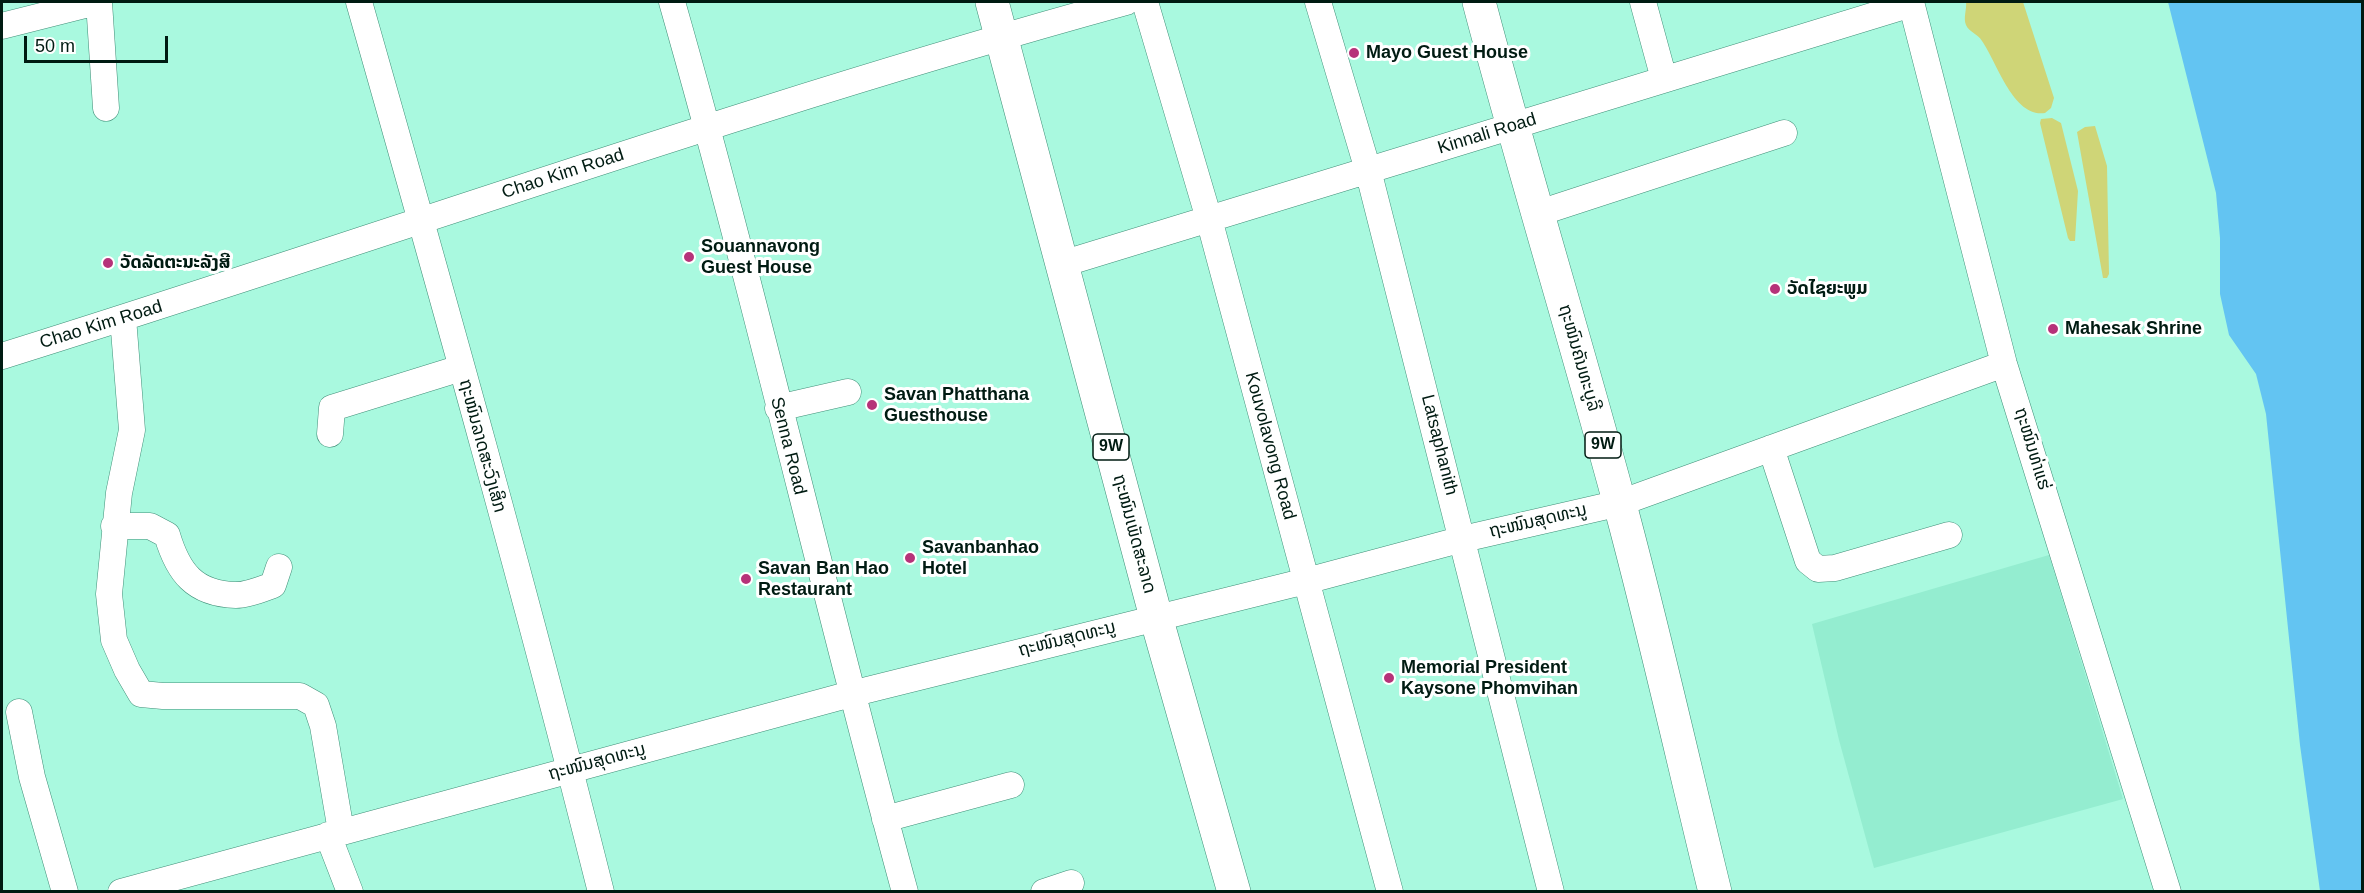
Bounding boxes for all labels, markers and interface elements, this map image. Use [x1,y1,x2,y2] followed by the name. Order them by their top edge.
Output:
[27,24,171,62] scale bar
[35,36,75,56] text: 50 m
[1366,42,1528,64] place label: Mayo Guest House
[1347,46,1361,60] marker: Mayo Guest House
[1435,109,1539,159] street label: Kinnali Road
[499,144,627,204] street label: Chao Kim Road
[701,236,820,278] place label: Souannavong Guest House
[682,250,696,264] marker: Souannavong Guest House
[120,252,230,274] place label: ວັດລັດຕະນະລັງສີ
[101,256,115,270] marker: ວັດລັດຕະນະລັງສີ
[1787,278,1868,300] place label: ວັດໄຊຍະພູມ
[1768,282,1782,296] marker: ວັດໄຊຍະພູມ
[37,296,165,354] street label: Chao Kim Road
[1553,302,1605,414] street label: ຖະໜົນຄັນທະບູລີ
[2065,318,2202,340] place label: Mahesak Shrine
[2046,322,2060,336] marker: Mahesak Shrine
[1240,370,1300,522] street label: Kouvolavong Road
[454,377,510,515] street label: ຖະໜົນລາດສະວົງເສິກ
[884,384,1029,426] place label: Savan Phatthana Guesthouse
[1416,392,1462,498] street label: Latsaphanith
[765,395,811,497] street label: Senna Road
[865,398,879,412] marker: Savan Phatthana Guesthouse
[2009,405,2055,493] street label: ຖະໜົນທ່າແຮ່
[1585,432,1621,458] road number: 9W
[1093,434,1129,460] road number: 9W
[1108,472,1160,596] street label: ຖະໜົນເພັດສະລາດ
[1487,499,1589,543] street label: ຖະໜົນສຸດທະນູ
[922,537,1039,580] place label: Savanbanhao Hotel
[903,551,917,565] marker: Savanbanhao Hotel
[758,558,889,600] place label: Savan Ban Hao Restaurant
[739,572,753,586] marker: Savan Ban Hao Restaurant
[1016,616,1118,662] street label: ຖະໜົນສຸດທະນູ
[1401,657,1578,700] place label: Memorial President Kaysone Phomvihan
[1382,671,1396,685] marker: Memorial President Kaysone Phomvihan
[546,739,648,785] street label: ຖະໜົນສຸດທະນູ

